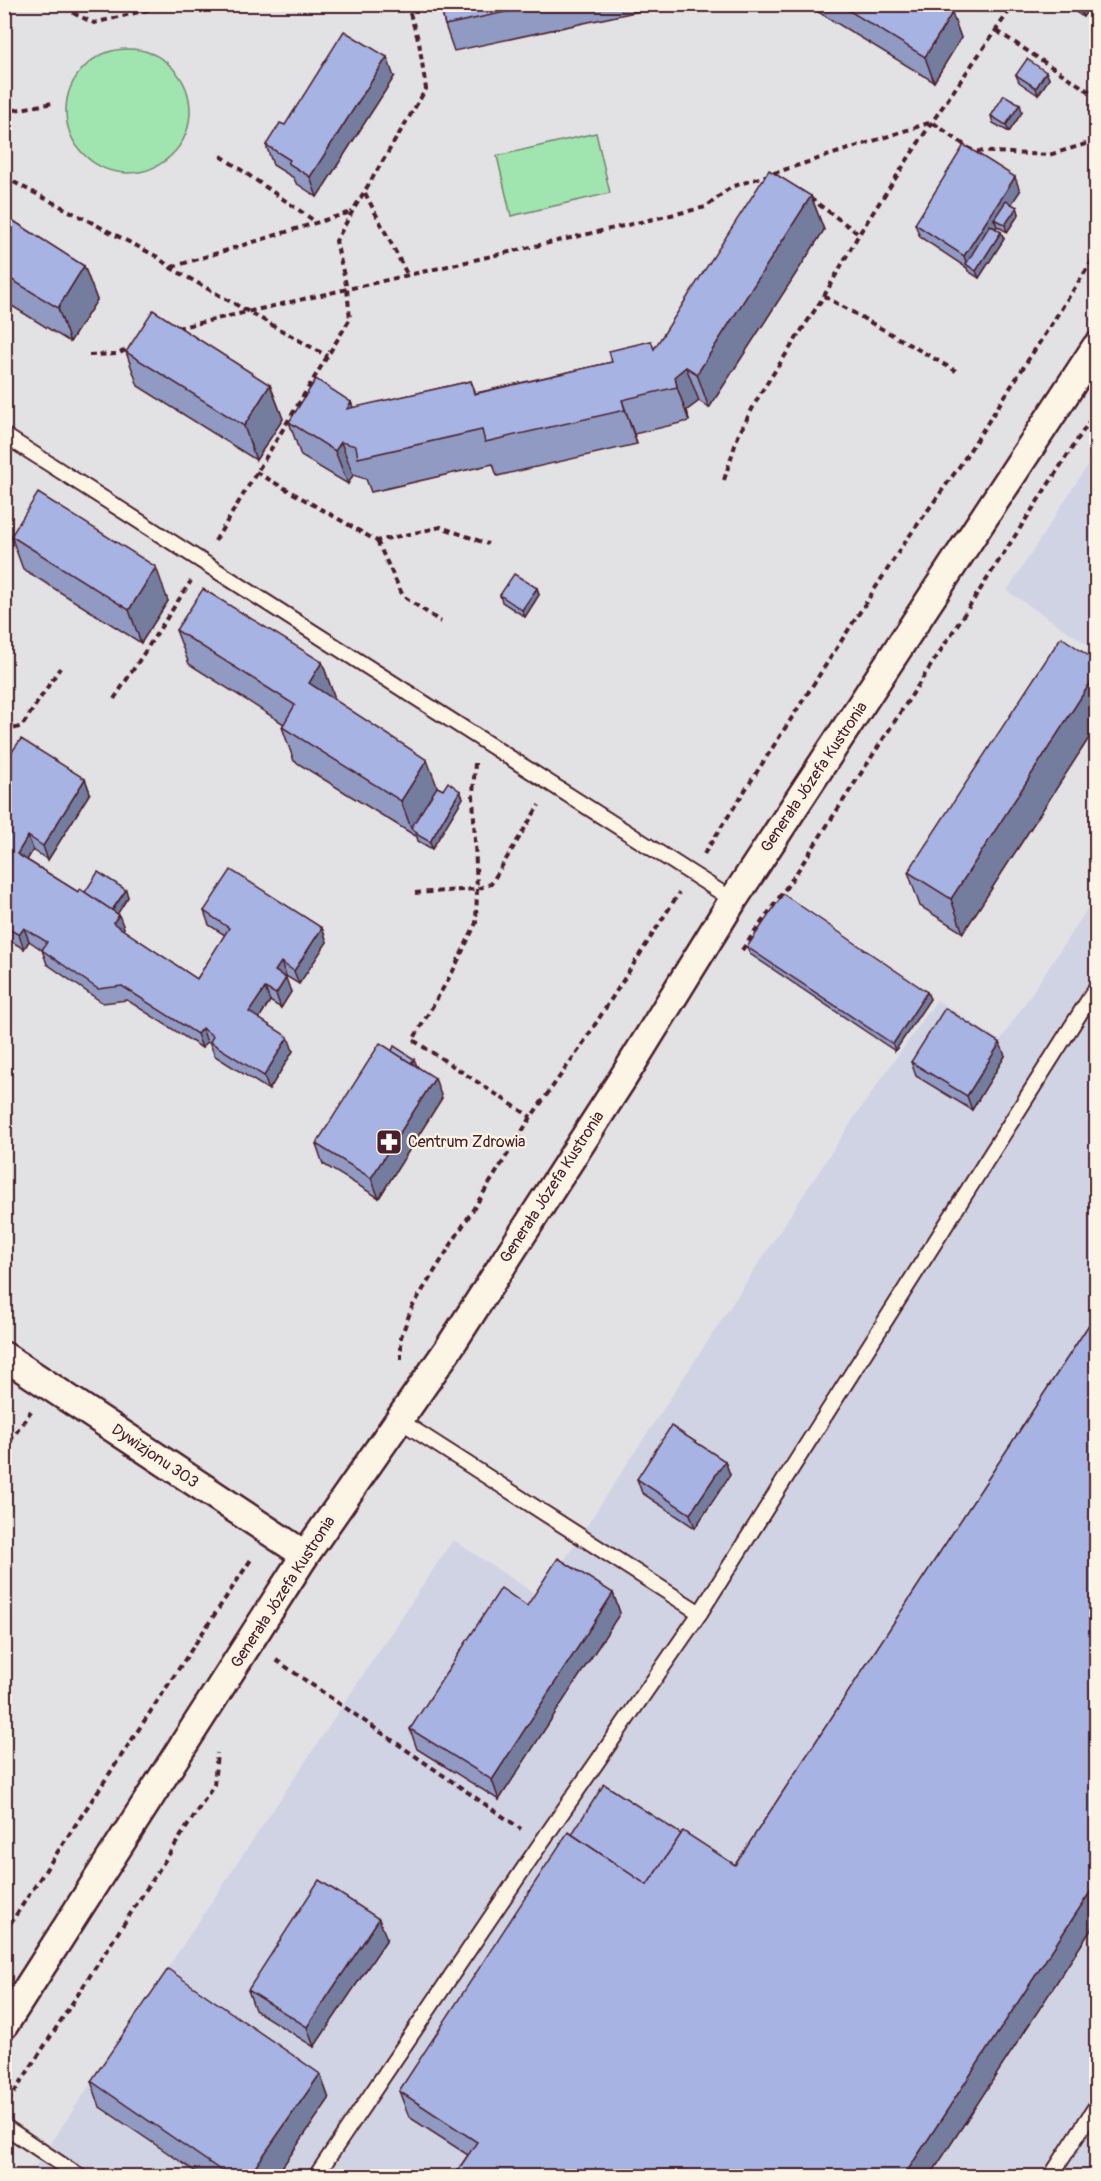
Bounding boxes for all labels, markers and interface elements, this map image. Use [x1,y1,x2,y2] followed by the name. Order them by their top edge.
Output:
[756,698,872,856] street label: Generała Józefa Kustronia
[495,1107,609,1267] street label: Generała Józefa Kustronia
[374,1127,404,1157] pharmacy icon: Centrum Zdrowia
[408,1132,525,1152] place label: Centrum Zdrowia
[108,1420,202,1492] street label: Dywizjonu 303
[226,1512,340,1672] street label: Generała Józefa Kustronia

